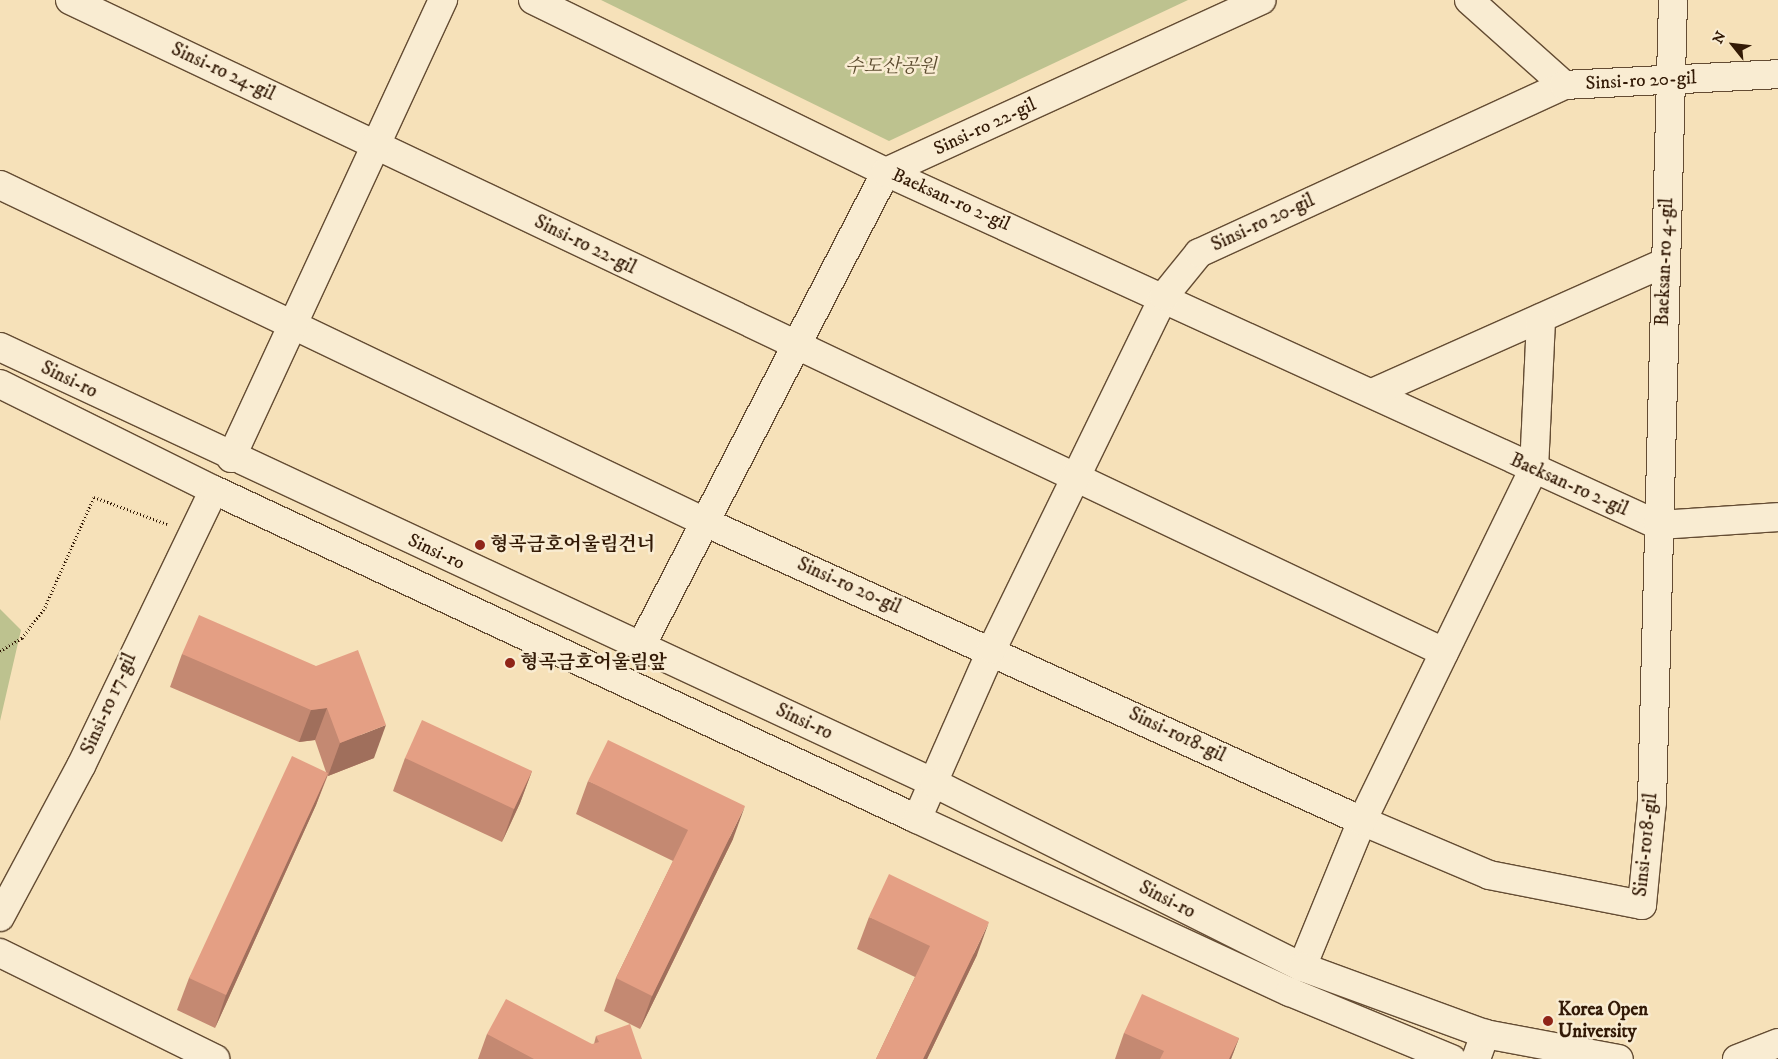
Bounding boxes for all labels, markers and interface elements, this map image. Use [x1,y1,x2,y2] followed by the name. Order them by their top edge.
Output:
[1708,20,1758,70] north arrow
[1709,28,1731,47] text: N
[167,38,279,106] street label: Sinsi-ro 24-gil
[845,56,937,78] park label: 수도산공원
[1585,67,1697,95] street label: Sinsi-ro 20-gil
[930,93,1040,161] street label: Sinsi-ro 22-gil
[888,164,1014,236] street label: Baeksan-ro 2-gil
[1208,189,1318,257] street label: Sinsi-ro 20-gil
[1651,197,1679,327] street label: Baeksan-ro 4-gil
[530,211,640,279] street label: Sinsi-ro 22-gil
[37,357,101,403] street label: Sinsi-ro
[1506,449,1632,521] street label: Baeksan-ro 2-gil
[404,529,468,575] street label: Sinsi-ro
[490,534,655,556] place label: 형곡금호어울림건너
[474,539,486,551] marker: 형곡금호어울림건너
[794,553,904,619] street label: Sinsi-ro 20-gil
[76,650,142,758] street label: Sinsi-ro 17-gil
[520,652,667,674] place label: 형곡금호어울림앞
[504,657,516,669] marker: 형곡금호어울림앞
[772,699,836,745] street label: Sinsi-ro
[1125,703,1229,767] street label: Sinsi-ro18-gil
[1629,792,1663,898] street label: Sinsi-ro18-gil
[1135,876,1199,924] street label: Sinsi-ro
[1558,999,1648,1043] place label: Korea Open University
[1542,1015,1554,1027] marker: Korea Open University

